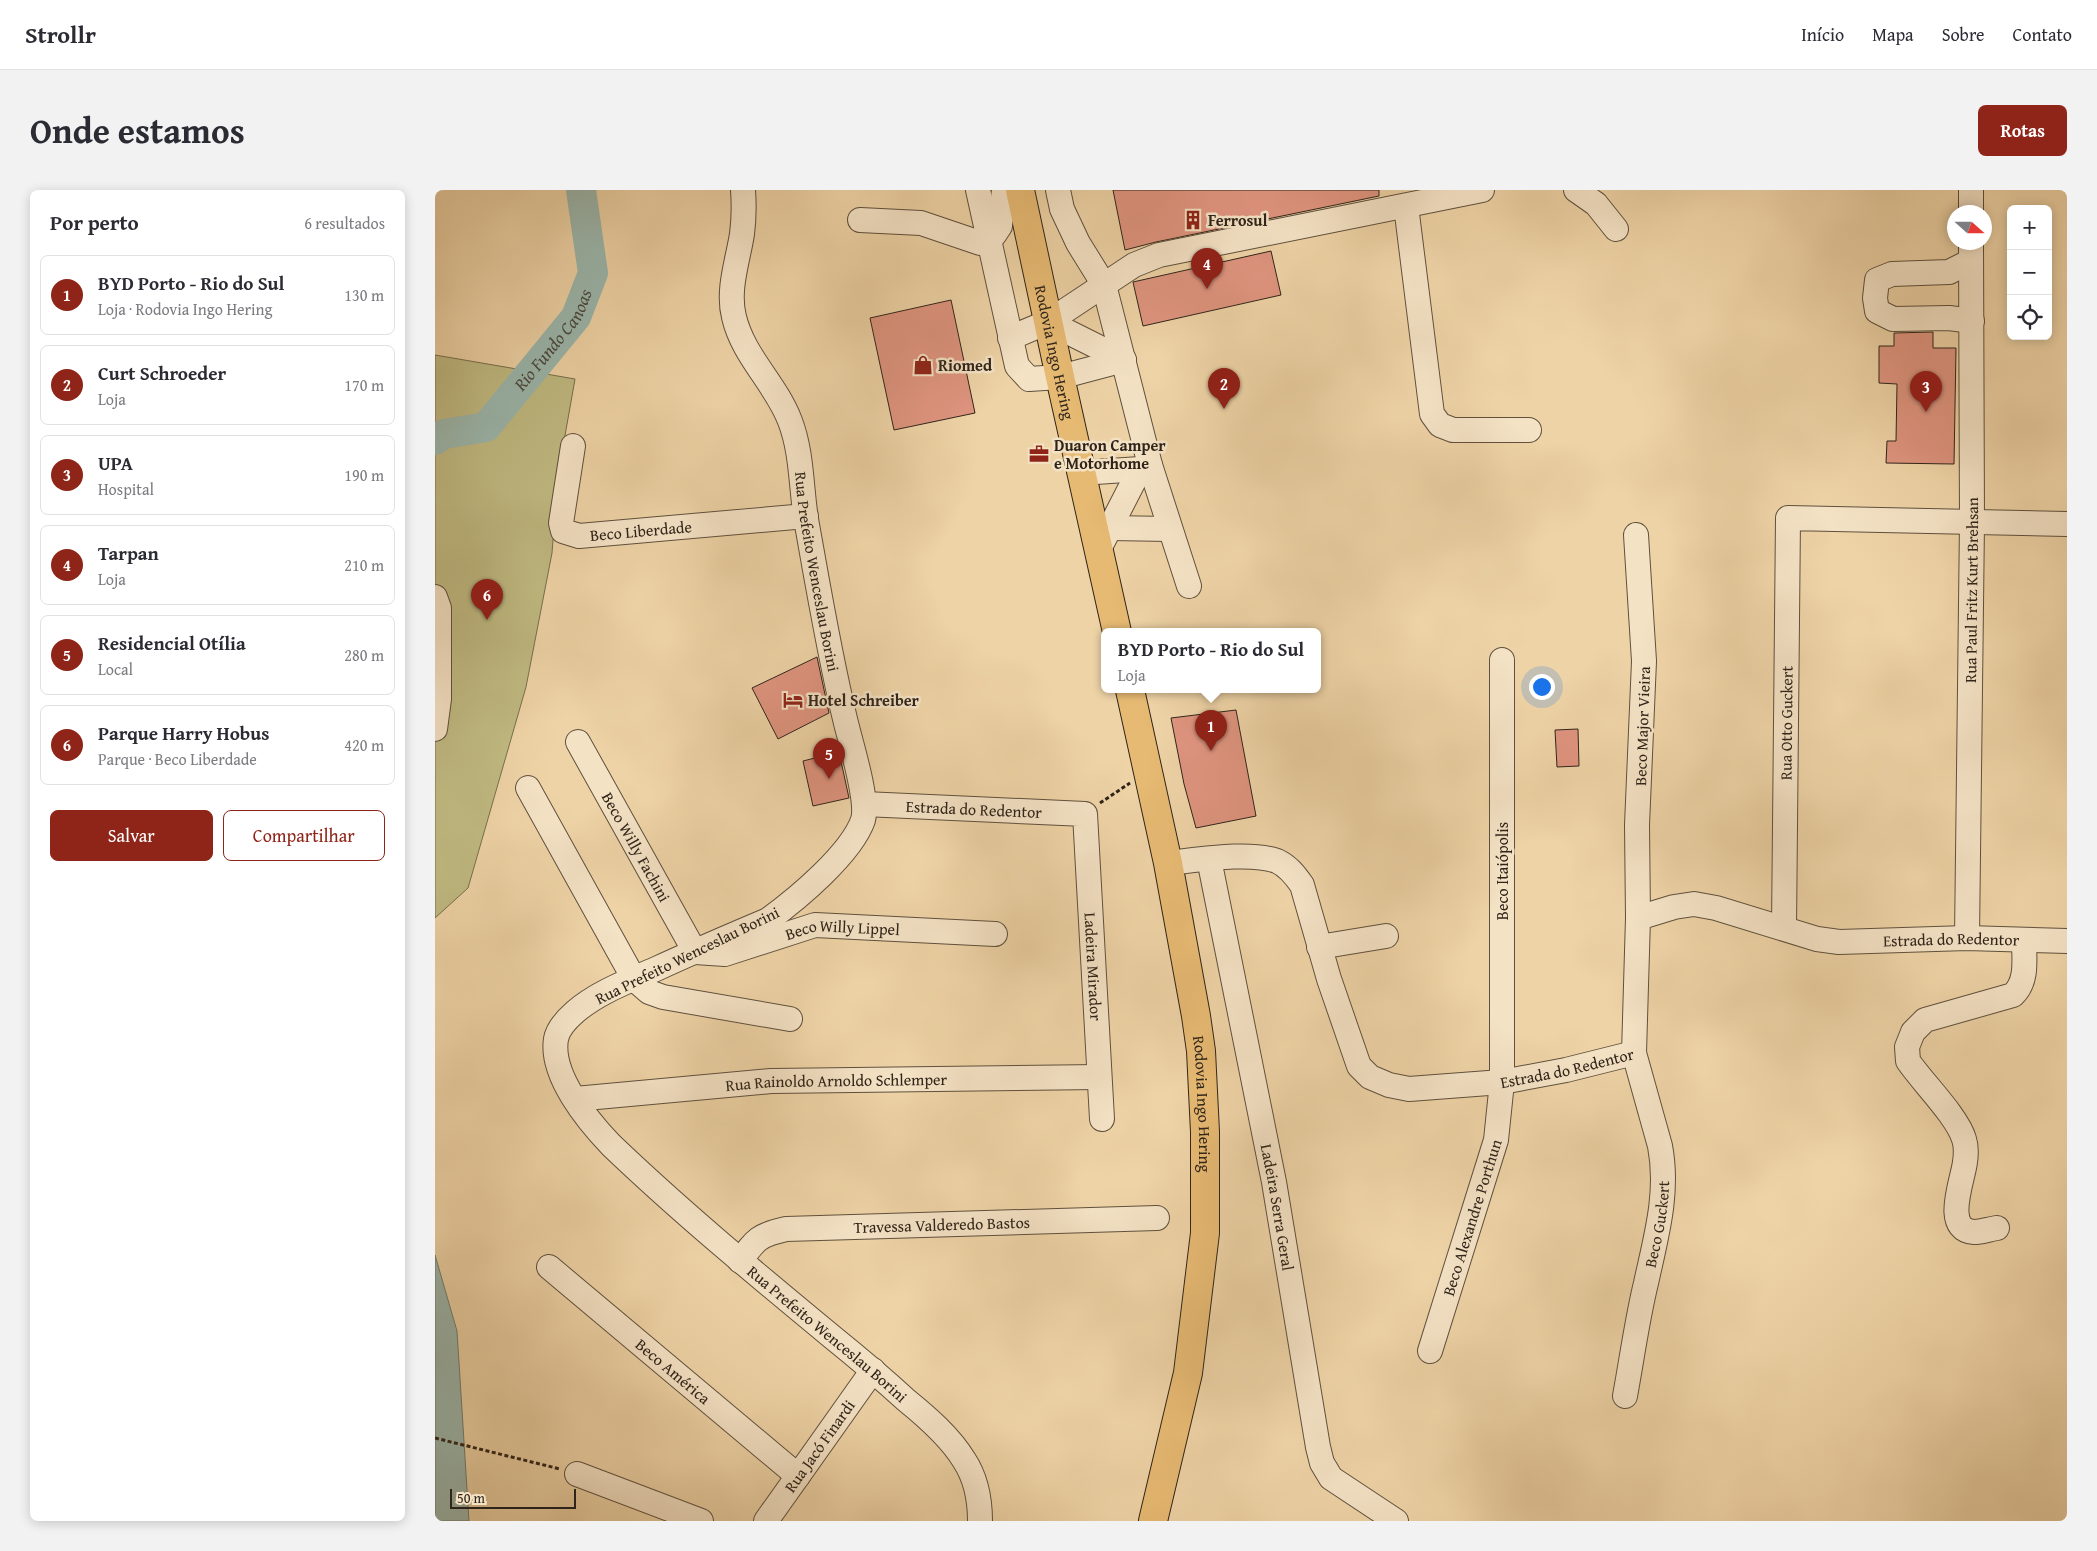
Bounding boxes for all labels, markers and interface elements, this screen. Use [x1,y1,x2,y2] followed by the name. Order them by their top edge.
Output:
[25,17,96,52] text: Strollr
[1801,21,1844,48] text: Início
[1872,21,1914,48] text: Mapa
[1942,21,1985,48] text: Sobre
[2013,21,2072,48] text: Contato
[30,105,245,156] text: Onde estamos
[1978,105,2067,156] button: Rotas
[1947,205,1992,250] north arrow
[2007,205,2052,340] map controls
[2007,205,2052,250] button: +
[50,207,139,238] text: Por perto
[1208,208,1268,232] place label: Ferrosul
[1182,209,1204,231] building icon: Ferrosul
[304,211,385,235] text: 6 resultados
[1191,248,1223,289] pin: 4
[2007,250,2052,295] button: −
[98,269,284,297] text: BYD Porto - Rio do Sul
[63,283,71,307] text: 1
[344,283,384,307] text: 130 m
[1029,283,1081,422] street label: Rodovia Ingo Hering
[506,285,599,397] water label: Rio Fundo Canoas
[2007,295,2052,340] button: locate
[98,297,273,321] text: Loja · Rodovia Ingo Hering
[938,353,993,377] place label: Riomed
[912,354,934,376] shop icon: Riomed
[98,359,226,387] text: Curt Schroeder
[1208,368,1240,409] pin: 2
[1910,371,1942,412] pin: 3
[63,373,71,397] text: 2
[344,373,384,397] text: 170 m
[98,387,126,411] text: Loja
[1054,433,1166,475] place label: Duaron Camper e Motorhome
[1028,443,1050,465] office icon: Duaron Camper e Motorhome
[98,449,133,477] text: UPA
[63,463,71,487] text: 3
[344,463,384,487] text: 190 m
[789,470,846,674] street label: Rua Prefeito Wenceslau Borini
[98,477,154,501] text: Hospital
[1958,497,1984,683] street label: Rua Paul Fritz Kurt Brehsan
[589,514,693,547] street label: Beco Liberdade
[98,539,159,567] text: Tarpan
[63,553,71,577] text: 4
[344,553,384,577] text: 210 m
[98,567,126,591] text: Loja
[471,579,503,620] pin: 6
[1101,628,1321,693] popup
[98,629,246,657] text: Residencial Otília
[1118,635,1304,663] text: BYD Porto - Rio do Sul
[63,643,71,667] text: 5
[344,643,384,667] text: 280 m
[98,657,133,681] text: Local
[1118,663,1146,687] text: Loja
[1628,665,1656,786] street label: Beco Major Vieira
[1773,665,1799,780] street label: Rua Otto Guckert
[1529,674,1555,700] your location
[808,688,920,712] place label: Hotel Schreiber
[782,689,804,711] hotel icon: Hotel Schreiber
[1195,710,1227,751] pin: 1
[98,719,269,747] text: Parque Harry Hobus
[63,733,71,757] text: 6
[344,733,384,757] text: 420 m
[813,738,845,779] pin: 5
[98,747,257,771] text: Parque · Beco Liberdade
[596,787,677,907] street label: Beco Willy Fachini
[905,794,1043,824] street label: Estrada do Redentor
[50,810,213,861] button: Salvar
[223,810,385,861] button: Compartilhar
[1490,822,1514,920] street label: Beco Itaiópolis
[591,900,784,1010] street label: Rua Prefeito Wenceslau Borini
[1079,912,1109,1022] street label: Ladeira Mirador
[782,913,901,946] street label: Beco Willy Lippel
[1883,926,2020,953] street label: Estrada do Redentor
[1187,1034,1217,1172] street label: Rodovia Ingo Hering
[1498,1041,1637,1094] street label: Estrada do Redentor
[724,1067,948,1097] street label: Rua Rainoldo Arnoldo Schlemper
[1436,1136,1508,1299] street label: Beco Alexandre Porthun
[1255,1142,1301,1273] street label: Ladeira Serra Geral
[1638,1180,1675,1270] street label: Beco Guckert
[853,1210,1030,1239] street label: Travessa Valderedo Bastos
[742,1259,913,1408] street label: Rua Prefeito Wenceslau Borini
[630,1333,716,1410] street label: Beco América
[778,1394,861,1497] street label: Rua Jacó Finardi
[450,1486,576,1509] scale bar
[457,1488,485,1508] text: 50 m

